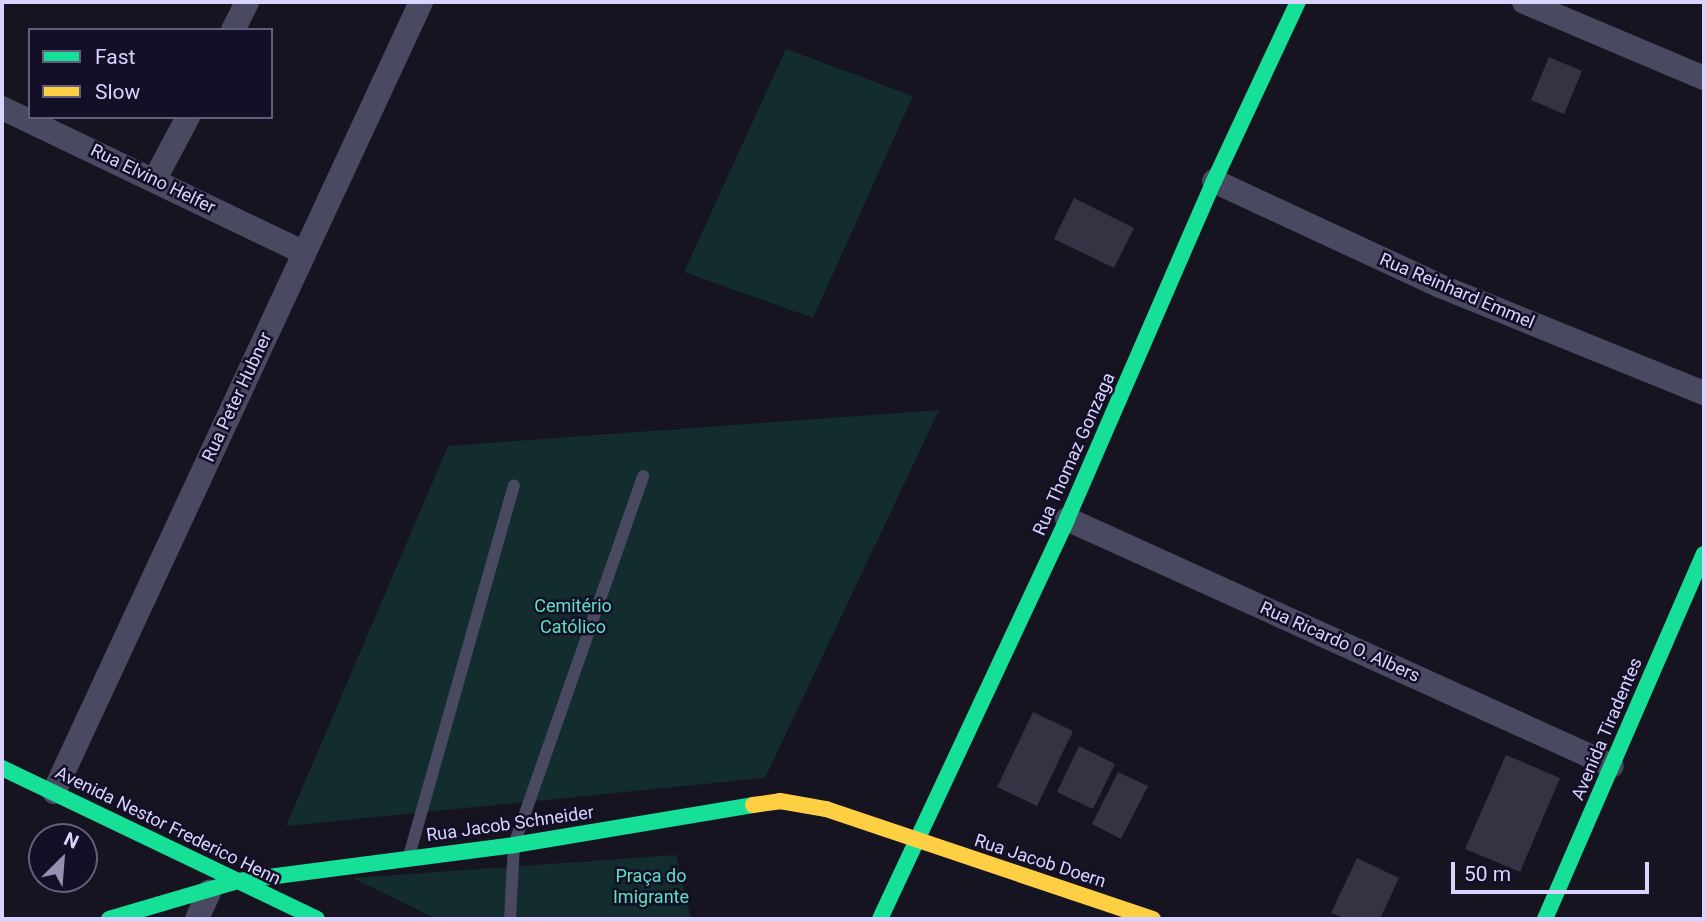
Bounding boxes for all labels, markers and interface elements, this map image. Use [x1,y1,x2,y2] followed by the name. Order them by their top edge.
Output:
[28,28,273,119] legend
[95,45,135,69] text: Fast
[95,80,140,104] text: Slow
[87,139,219,219] street label: Rua Elvino Helfer
[1376,249,1538,333] street label: Rua Reinhard Emmel
[198,329,276,465] street label: Rua Peter Hubner
[1028,369,1120,539] street label: Rua Thomaz Gonzaga
[534,596,612,638] park label: Cemitério Católico
[1257,597,1423,687] street label: Rua Ricardo O. Albers
[1567,654,1647,804] street label: Avenida Tiradentes
[52,762,284,890] street label: Avenida Nestor Frederico Henn
[425,802,595,846] street label: Rua Jacob Schneider
[28,823,98,893] north arrow
[972,830,1108,892] street label: Rua Jacob Doern
[1454,848,1652,892] scale bar
[1464,862,1511,886] text: 50 m
[613,866,689,908] park label: Praça do Imigrante

